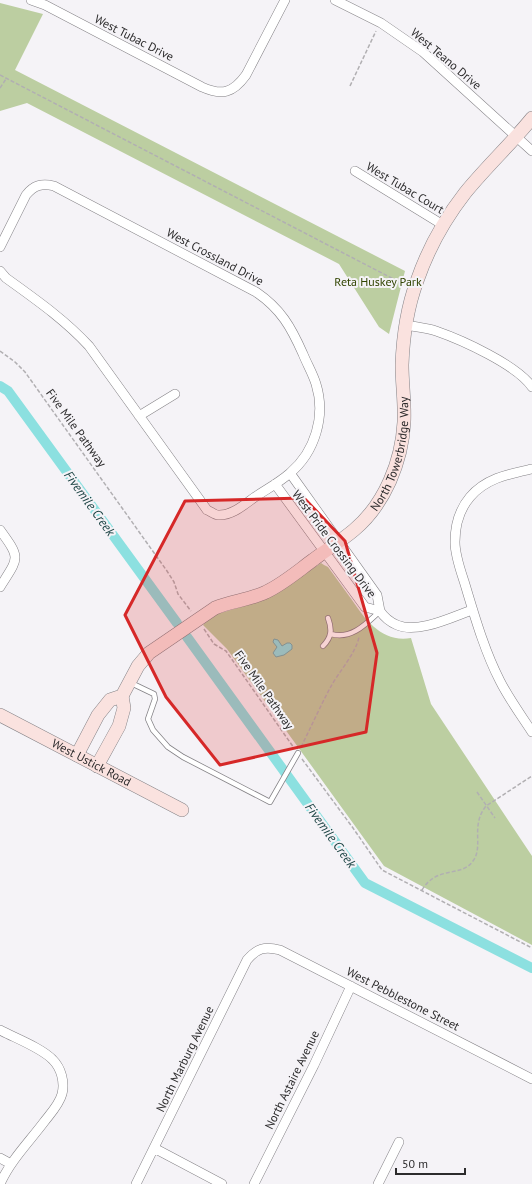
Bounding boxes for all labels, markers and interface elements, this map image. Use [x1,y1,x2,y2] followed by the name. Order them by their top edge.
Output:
[92,11,176,64] street label: West Tubac Drive
[408,25,485,93] street label: West Teano Drive
[364,158,447,217] street label: West Tubac Court
[164,225,266,288] street label: West Crossland Drive
[334,274,422,289] park label: Reta Huskey Park
[43,386,110,470] street label: Five Mile Pathway
[367,396,411,514] street label: North Towerbridge Way
[60,467,120,540] water label: Fivemile Creek
[289,487,380,600] street label: West Pride Crossing Drive
[232,647,297,732] street label: Five Mile Pathway
[49,735,134,789] street label: West Ustick Road
[301,799,361,872] water label: Fivemile Creek
[344,964,462,1034] street label: West Pebblestone Street
[152,1003,217,1114] street label: North Marburg Avenue
[261,1028,322,1132] street label: North Astaire Avenue
[396,1150,465,1176] scale bar
[402,1156,428,1171] text: 50 m

